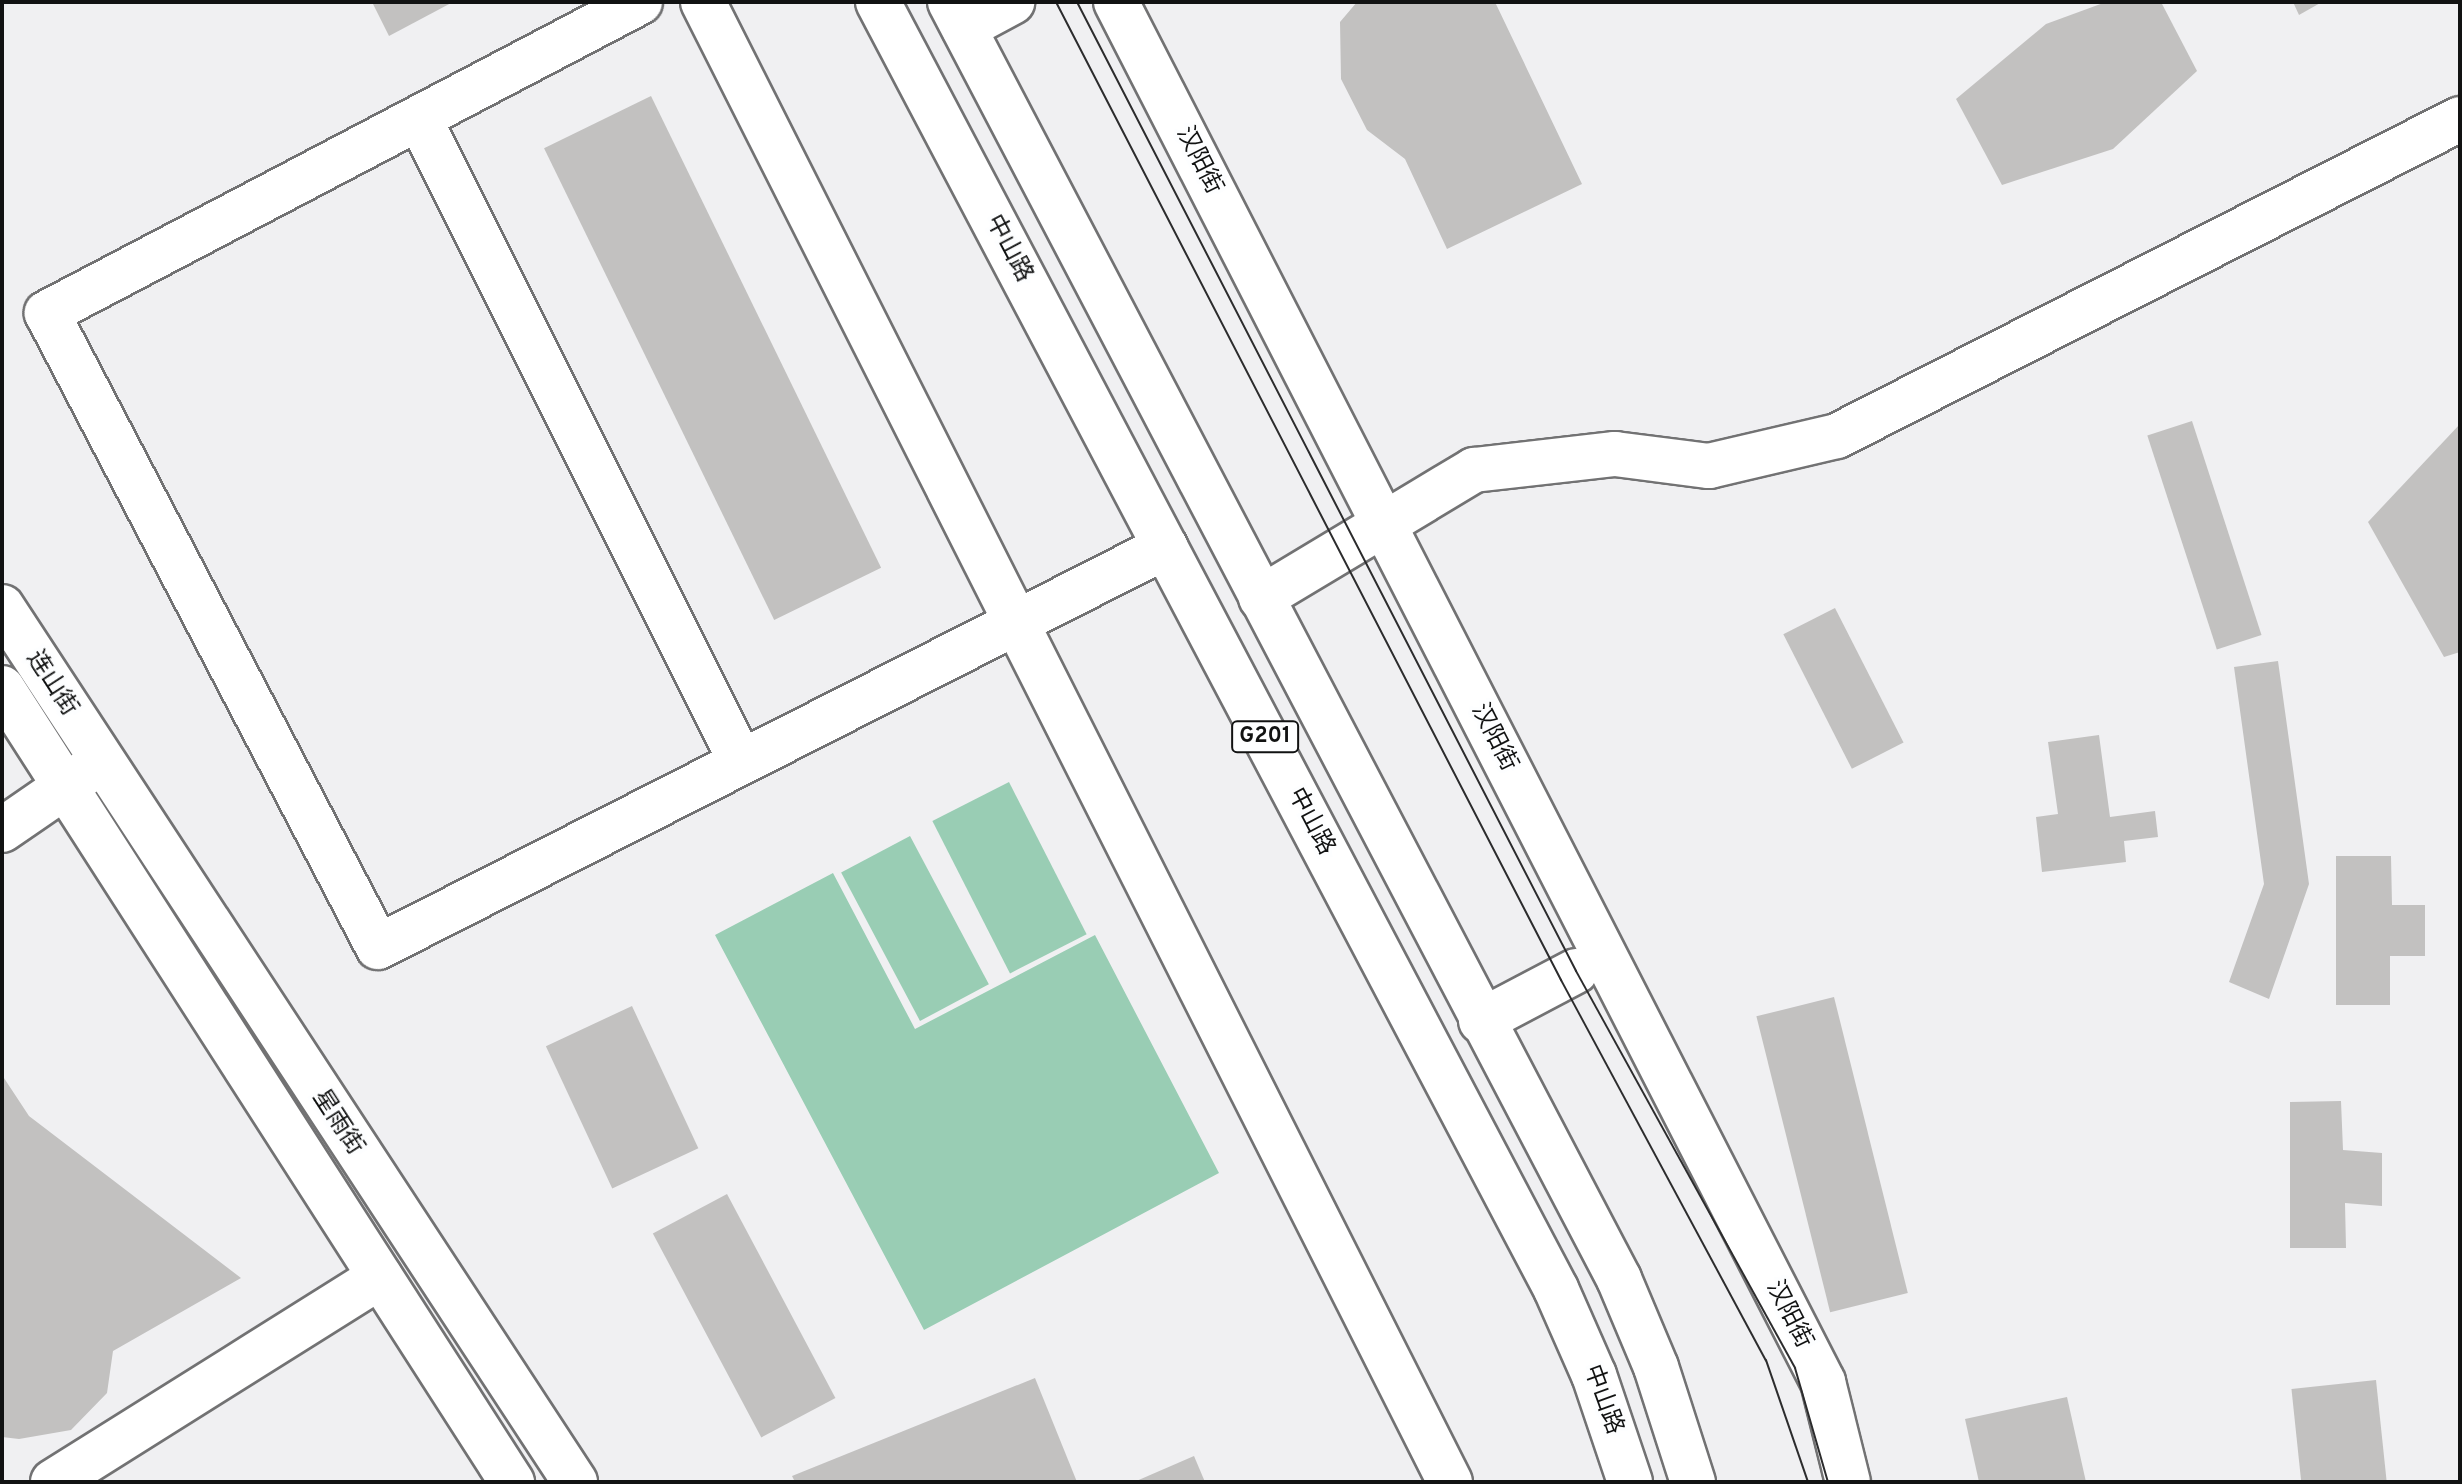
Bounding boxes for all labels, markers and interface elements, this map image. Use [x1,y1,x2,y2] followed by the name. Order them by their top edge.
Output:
[1169,122,1227,200] street label: 汉阳街
[978,210,1038,288] street label: 中山路
[19,646,83,722] street label: 连山街
[1464,699,1522,777] street label: 汉阳街
[1231,719,1299,755] road number: G201
[1280,783,1340,861] street label: 中山路
[305,1085,369,1161] street label: 星雨街
[1759,1276,1817,1354] street label: 汉阳街
[1576,1361,1628,1439] street label: 中山路

